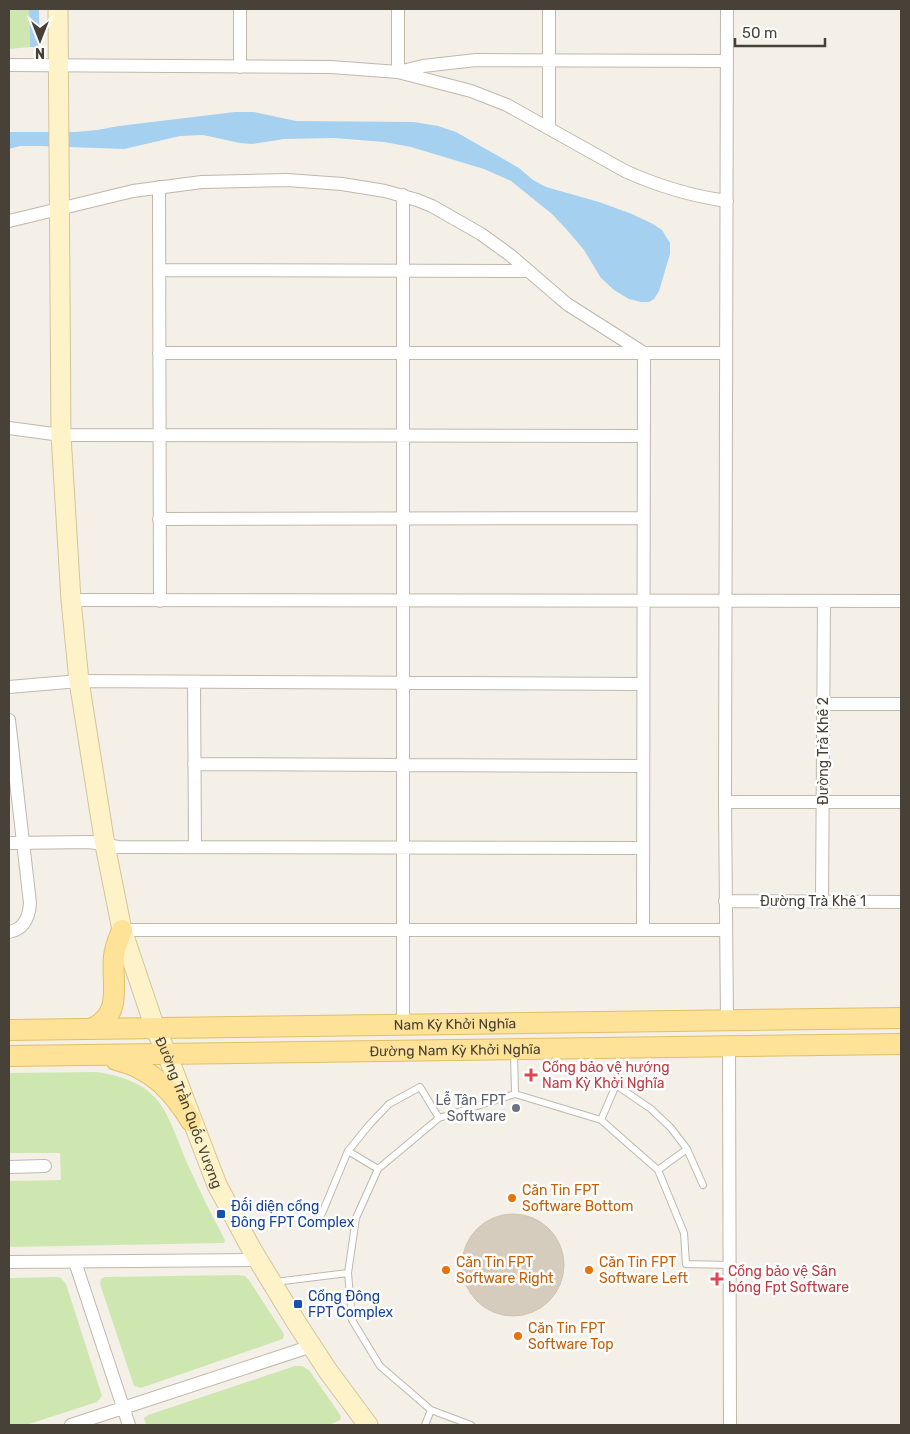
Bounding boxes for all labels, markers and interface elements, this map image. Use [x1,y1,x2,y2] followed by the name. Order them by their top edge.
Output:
[15,15,65,65] north arrow
[735,15,825,47] scale bar
[742,24,777,42] text: 50 m
[35,44,45,61] text: N
[815,697,832,805] street label: Đường Trà Khê 2
[760,893,866,910] street label: Đường Trà Khê 1
[394,1015,516,1033] street label: Nam Kỳ Khởi Nghĩa
[152,1034,226,1191] street label: Đường Trần Quốc Vượng
[369,1040,541,1060] street label: Đường Nam Kỳ Khởi Nghĩa
[542,1059,670,1092] place label: Cổng bảo vệ hướng Nam Kỳ Khởi Nghĩa
[524,1068,538,1082] marker: Cổng bảo vệ hướng Nam Kỳ Khởi Nghĩa
[436,1091,506,1125] place label: Lễ Tân FPT Software
[510,1102,522,1114] marker: Lễ Tân FPT Software
[522,1182,633,1215] place label: Căn Tin FPT Software Bottom
[506,1192,518,1204] marker: Căn Tin FPT Software Bottom
[231,1197,355,1231] place label: Đối diện cổng Đông FPT Complex
[215,1208,227,1220] marker: Đối diện cổng Đông FPT Complex
[456,1254,554,1287] place label: Căn Tin FPT Software Right
[599,1254,689,1287] place label: Căn Tin FPT Software Left
[728,1263,849,1296] place label: Cổng bảo vệ Sân bóng Fpt Software
[440,1264,452,1276] marker: Căn Tin FPT Software Right
[583,1264,595,1276] marker: Căn Tin FPT Software Left
[710,1272,724,1286] marker: Cổng bảo vệ Sân bóng Fpt Software
[308,1288,394,1321] place label: Cổng Đông FPT Complex
[292,1298,304,1310] marker: Cổng Đông FPT Complex
[528,1320,614,1353] place label: Căn Tin FPT Software Top
[512,1330,524,1342] marker: Căn Tin FPT Software Top

